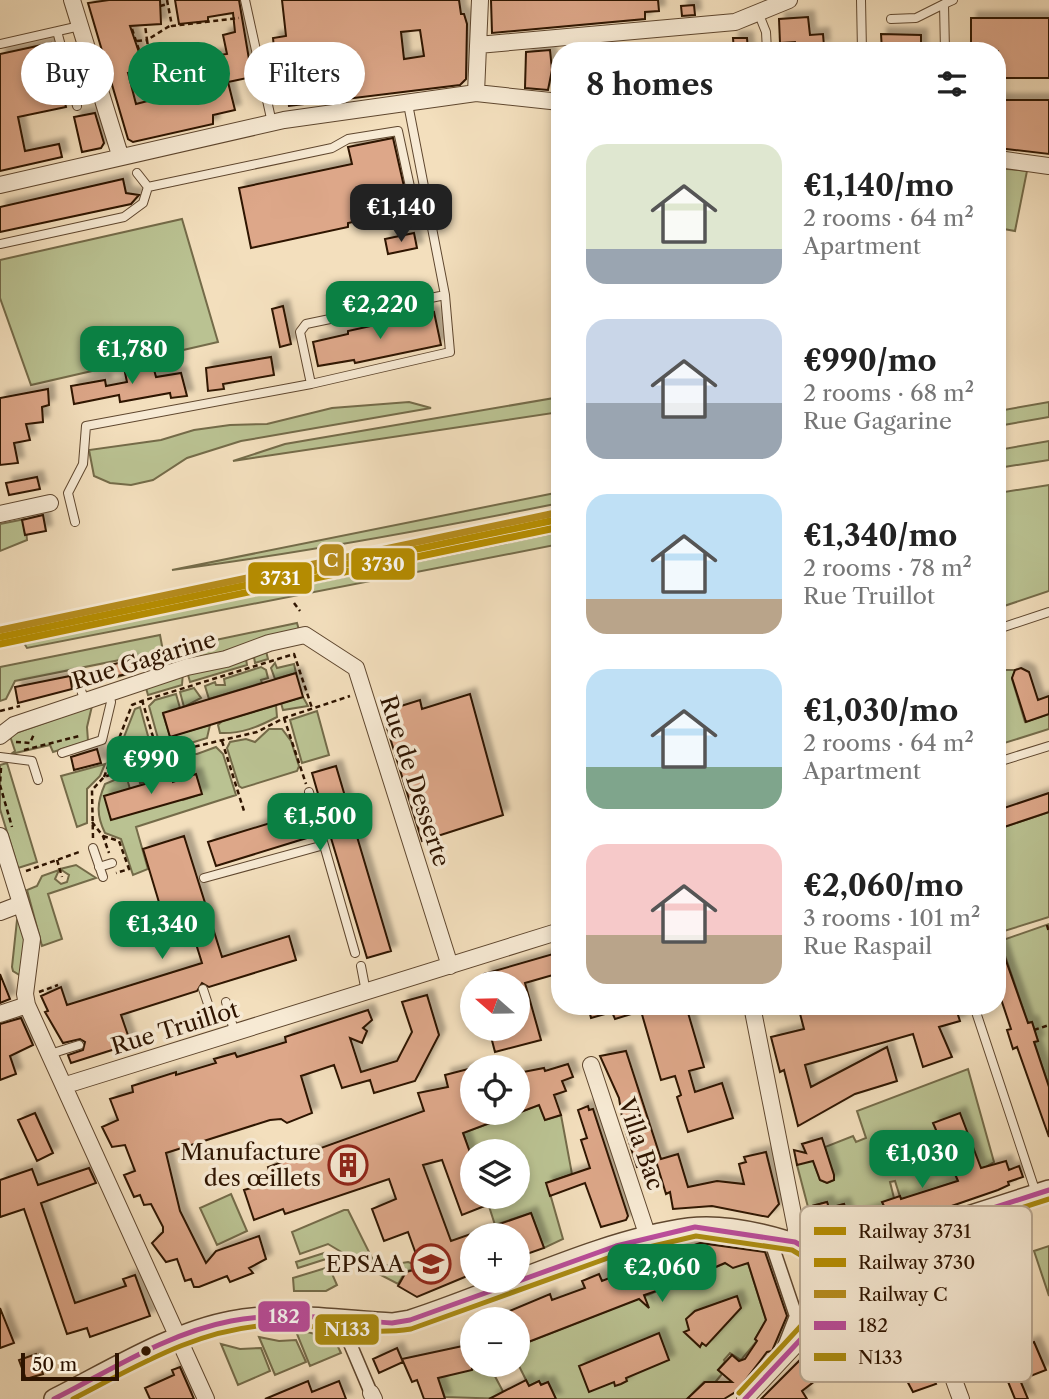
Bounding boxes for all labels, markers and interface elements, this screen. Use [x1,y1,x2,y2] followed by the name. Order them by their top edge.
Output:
[21,42,114,105] chip: Buy
[128,42,230,105] chip: Rent
[244,42,365,105] chip: Filters
[933,65,971,103] icon: filters
[586,66,713,103] text: 8 homes
[803,167,954,204] text: €1,140/mo
[642,172,726,256] icon: home
[344,184,458,244] pin: €1,140
[366,193,436,221] text: €1,140
[803,204,974,232] text: 2 rooms · 64 m²
[803,232,921,260] text: Apartment
[323,282,437,341] pin: €2,220
[342,290,418,318] text: €2,220
[75,326,189,386] pin: €1,780
[96,335,168,363] text: €1,780
[803,342,937,379] text: €990/mo
[642,347,726,431] icon: home
[803,379,974,407] text: 2 rooms · 68 m²
[803,407,952,435] text: Rue Gagarine
[803,517,957,554] text: €1,340/mo
[642,522,726,606] icon: home
[318,543,345,577] line badge: C
[350,547,416,581] line badge: 3730
[323,549,339,572] text: C
[361,553,405,576] text: 3730
[803,554,972,582] text: 2 rooms · 78 m²
[247,561,313,595] line badge: 3731
[260,567,300,590] text: 3731
[803,582,935,610] text: Rue Truillot
[69,625,219,695] street label: Rue Gagarine
[374,692,456,870] street label: Rue de Desserte
[803,692,958,729] text: €1,030/mo
[642,697,726,781] icon: home
[803,729,974,757] text: 2 rooms · 64 m²
[110,736,192,796] pin: €990
[123,745,179,773] text: €990
[803,757,921,785] text: Apartment
[263,794,377,853] pin: €1,500
[283,802,357,830] text: €1,500
[803,867,964,904] text: €2,060/mo
[642,872,726,956] icon: home
[105,902,219,961] pin: €1,340
[803,904,980,932] text: 3 rooms · 101 m²
[126,910,198,938] text: €1,340
[803,932,932,960] text: Rue Raspail
[460,971,530,1041] north arrow
[460,971,530,1377] map controls
[108,995,242,1061] street label: Rue Truillot
[460,1055,530,1125] button: locate
[612,1093,670,1194] street label: Villa Bac
[865,1130,979,1190] pin: €1,030
[180,1138,321,1192] place label: Manufacture des œillets
[460,1139,530,1209] button: layers
[885,1139,959,1167] text: €1,030
[327,1144,369,1186] building icon: Manufacture des œillets
[800,1206,1032,1382] legend
[858,1220,971,1243] text: Railway 3731
[460,1223,530,1293] button: +
[410,1243,452,1285] school or university icon: EPSAA
[605,1244,719,1304] pin: €2,060
[326,1250,405,1278] place label: EPSAA
[858,1251,975,1274] text: Railway 3730
[623,1253,701,1281] text: €2,060
[858,1283,948,1306] text: Railway C
[257,1300,311,1333] line badge: 182
[268,1305,300,1328] text: 182
[460,1307,530,1377] button: −
[314,1313,380,1346] line badge: N133
[858,1314,888,1337] text: 182
[324,1318,370,1341] text: N133
[139,1344,153,1358] unlabelled marker
[858,1346,903,1369] text: N133
[21,1350,119,1382] scale bar
[32,1353,77,1376] text: 50 m

